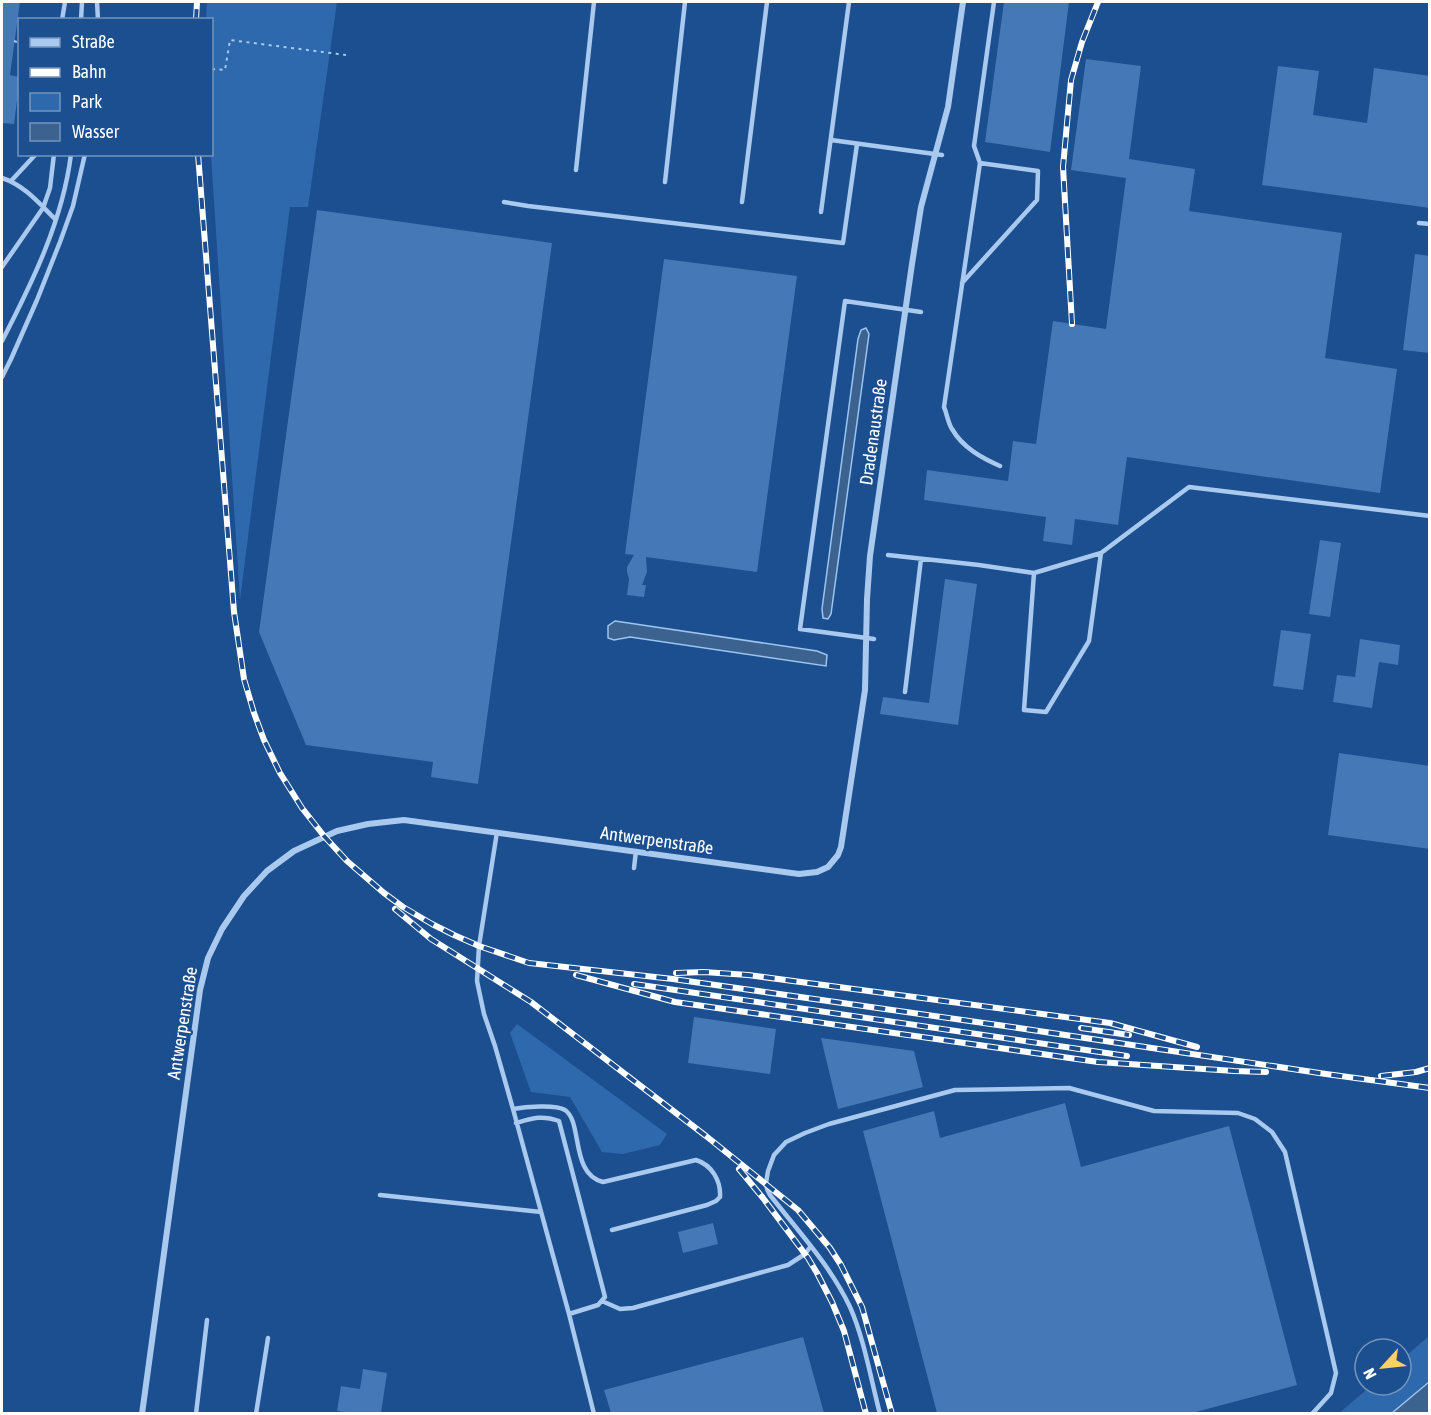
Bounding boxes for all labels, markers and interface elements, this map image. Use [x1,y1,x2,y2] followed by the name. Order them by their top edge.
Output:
[18,18,213,156] legend
[72,31,115,52] text: Straße
[72,61,106,82] text: Bahn
[72,91,102,112] text: Park
[72,121,120,142] text: Wasser
[855,377,891,487] street label: Dradenaustraße
[599,822,715,858] street label: Antwerpenstraße
[163,965,201,1081] street label: Antwerpenstraße
[1353,1337,1413,1397] north arrow
[1359,1366,1380,1382] text: N

